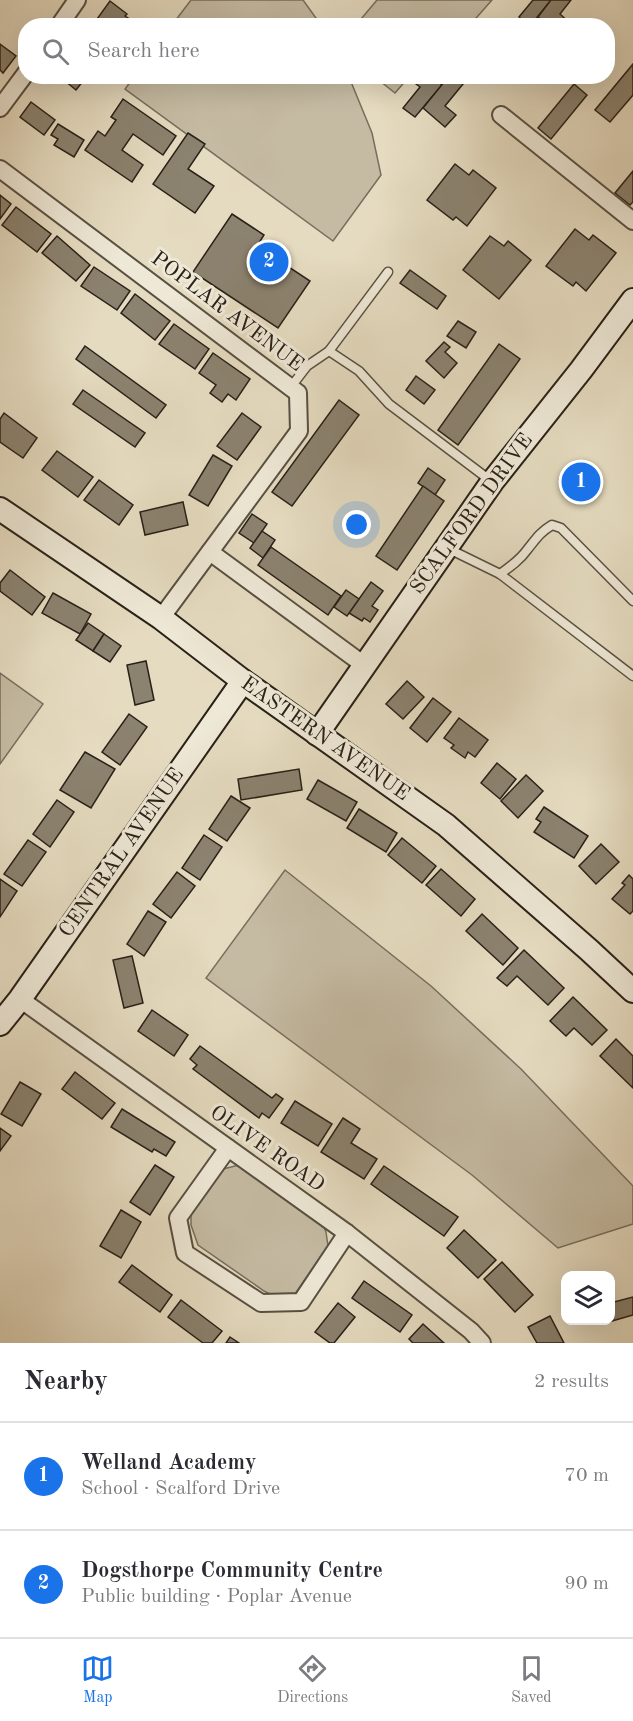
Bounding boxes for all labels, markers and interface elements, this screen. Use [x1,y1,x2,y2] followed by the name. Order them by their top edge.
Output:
[18,18,615,84] search box
[39,35,72,68] icon: search
[87,40,200,62] text: Search here
[250,240,288,284] pin: 2
[147,248,307,376] street label: POPLAR AVENUE
[407,430,537,598] street label: SCALFORD DRIVE
[562,460,600,504] pin: 1
[342,510,371,539] your location
[237,673,413,805] street label: EASTERN AVENUE
[56,765,188,941] street label: CENTRAL AVENUE
[206,1102,328,1196] street label: OLIVE ROAD
[561,1271,615,1325] map controls
[561,1271,615,1325] button: layers
[24,1369,108,1395] text: Nearby
[534,1372,609,1392] text: 2 results
[81,1452,257,1474] text: Welland Academy
[38,1466,49,1486] text: 1
[564,1466,609,1486] text: 70 m
[81,1479,280,1499] text: School · Scalford Drive
[81,1560,383,1582] text: Dogsthorpe Community Centre
[38,1574,49,1594] text: 2
[564,1574,609,1594] text: 90 m
[81,1587,352,1607] text: Public building · Poplar Avenue
[81,1652,114,1708] tab: Map
[277,1652,348,1708] tab: Directions
[511,1652,552,1708] tab: Saved

